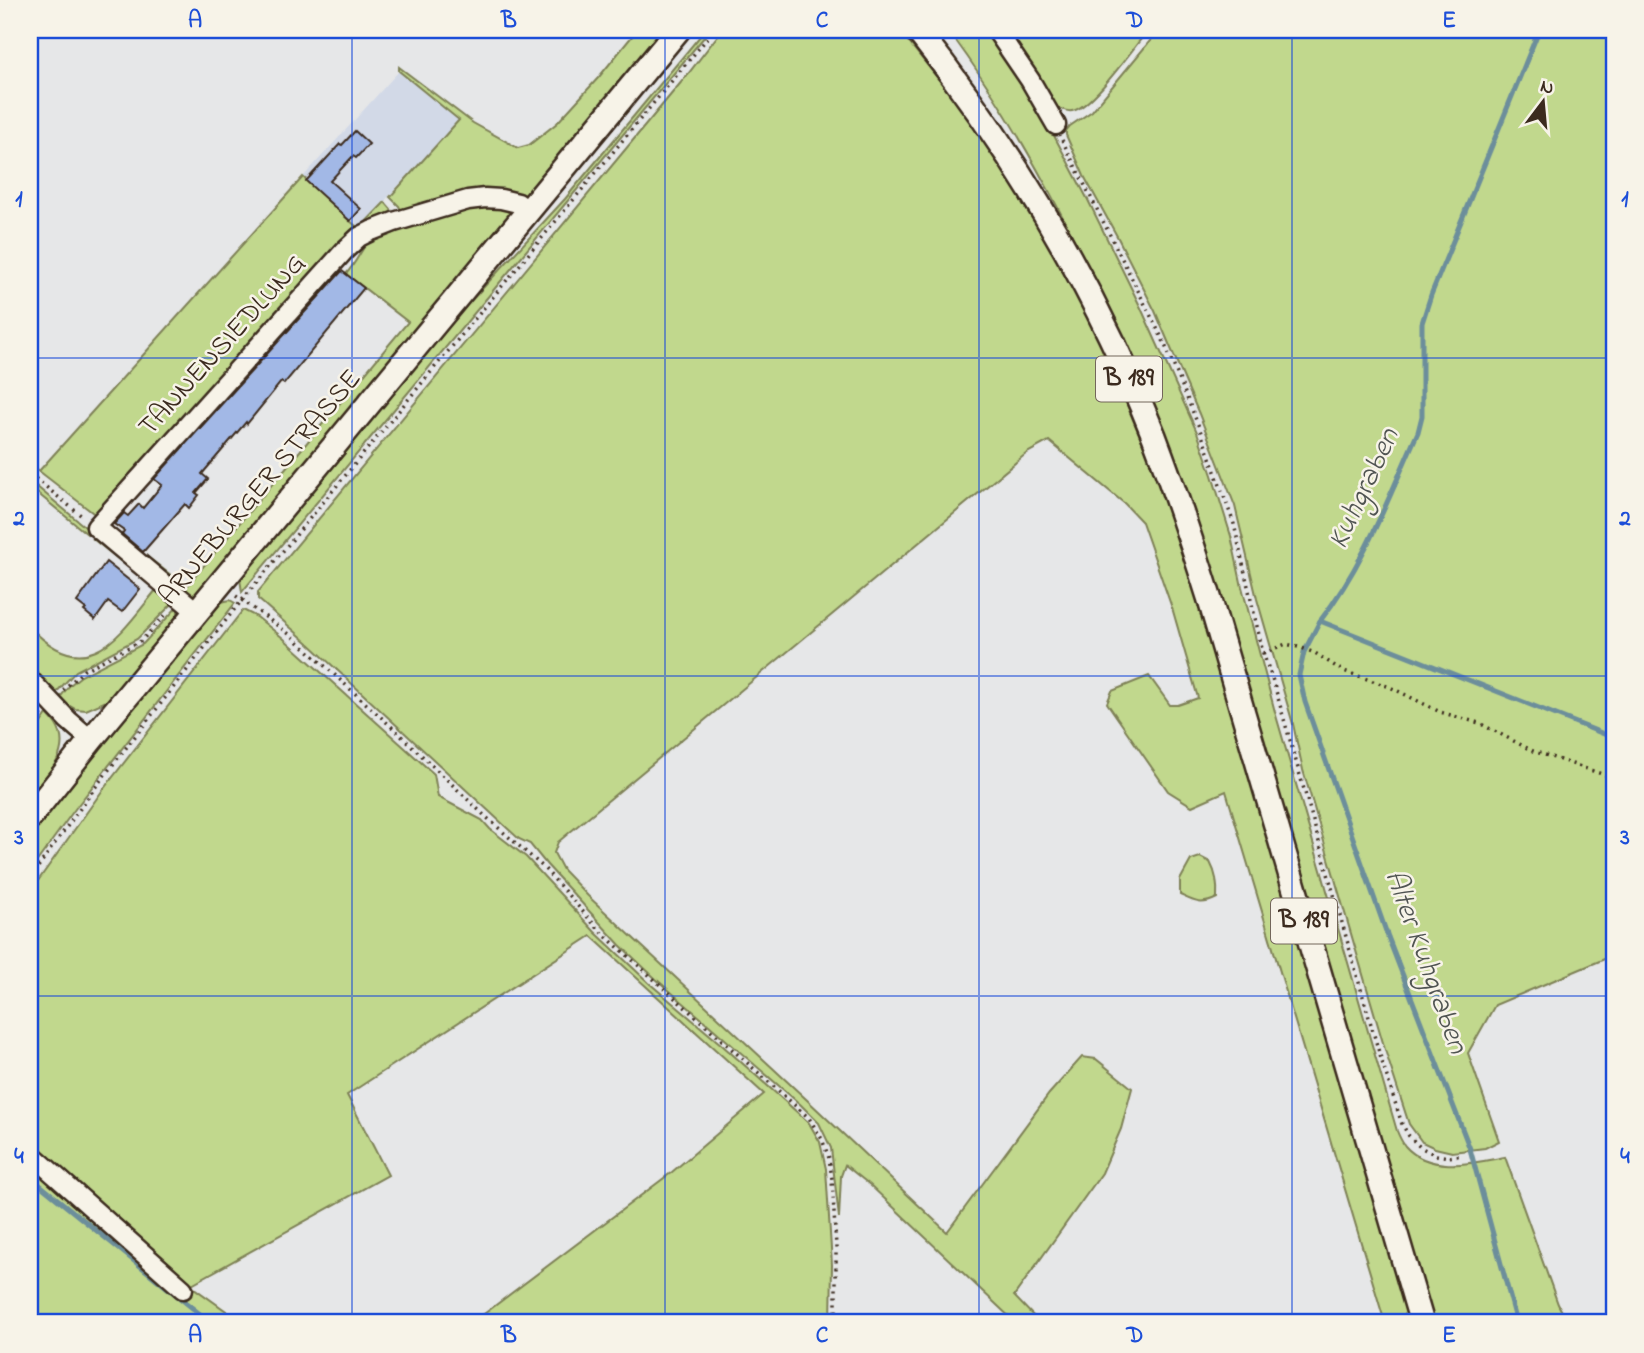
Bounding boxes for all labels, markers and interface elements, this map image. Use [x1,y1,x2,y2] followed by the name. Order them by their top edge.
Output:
[188,5,202,38] text: A
[500,5,517,38] text: B
[816,5,829,38] text: C
[1126,5,1143,38] text: D
[1442,5,1456,38] text: E
[1508,66,1578,136] north arrow
[1537,73,1557,103] text: N
[15,184,23,217] text: 1
[1621,184,1629,217] text: 1
[130,245,316,447] street label: TANNENSIEDLUNG
[1096,356,1162,402] road number: B 189
[150,361,372,615] street label: ARNEBURGER STRASSE
[1318,420,1413,557] water label: Kuhgraben
[12,503,25,536] text: 2
[1618,503,1631,536] text: 2
[13,822,24,855] text: 3
[1619,822,1630,855] text: 3
[1371,864,1479,1061] water label: Alter Kuhgraben
[1271,898,1337,944] road number: B 189
[14,1141,24,1174] text: 4
[1620,1141,1630,1174] text: 4
[188,1320,202,1353] text: A
[500,1320,517,1353] text: B
[816,1320,829,1353] text: C
[1126,1320,1143,1353] text: D
[1442,1320,1456,1353] text: E

